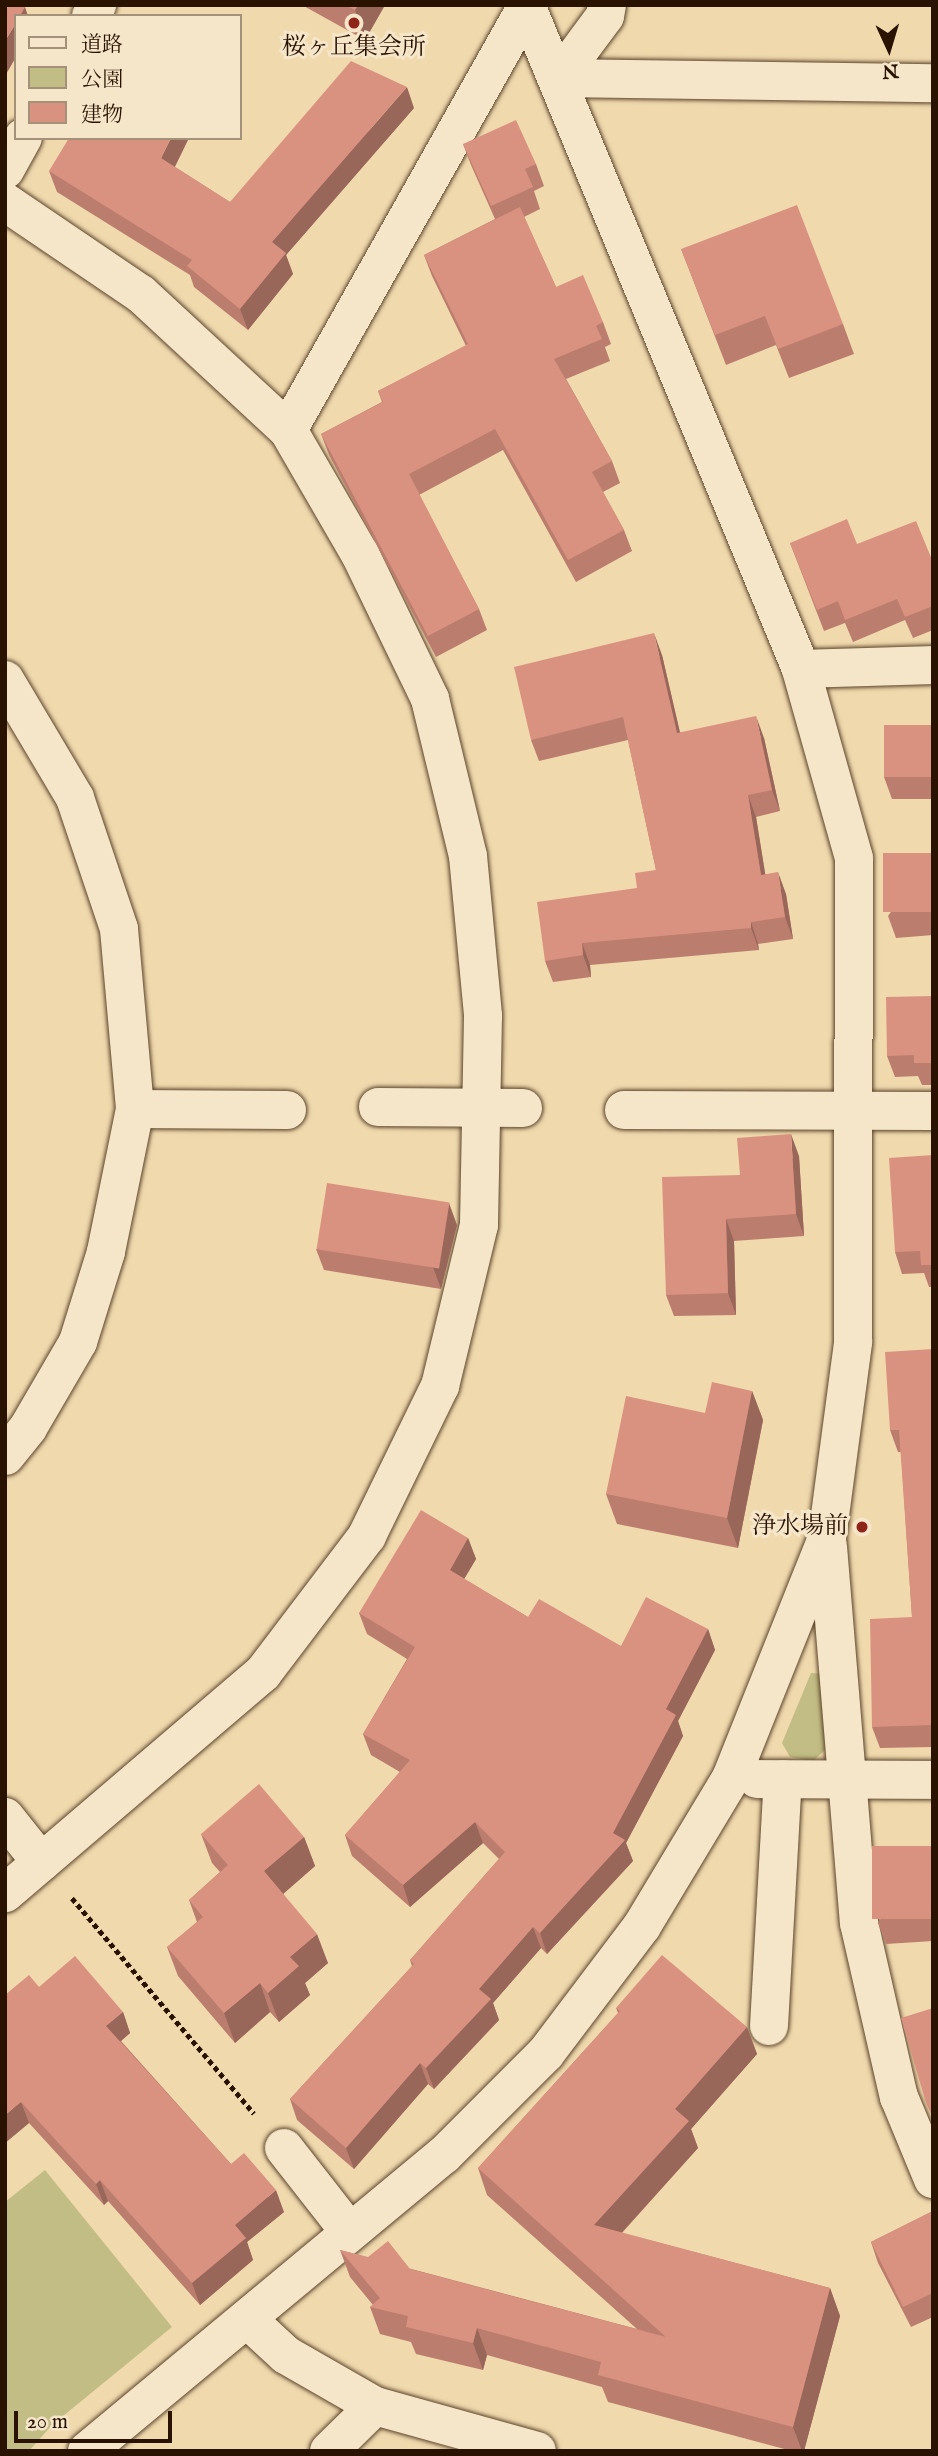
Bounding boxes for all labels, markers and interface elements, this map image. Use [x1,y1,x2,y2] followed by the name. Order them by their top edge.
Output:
[14,14,242,140] legend
[854,14,924,84] north arrow
[346,15,362,31] marker: 桜ヶ丘集会所
[81,32,123,59] text: 道路
[282,34,426,62] place label: 桜ヶ丘集会所
[881,57,900,82] text: N
[81,67,123,94] text: 公園
[81,102,123,129] text: 建物
[752,1513,848,1541] place label: 浄水場前
[854,1519,870,1535] marker: 浄水場前
[18,2396,175,2440] scale bar
[27,2409,68,2436] text: 20 m

